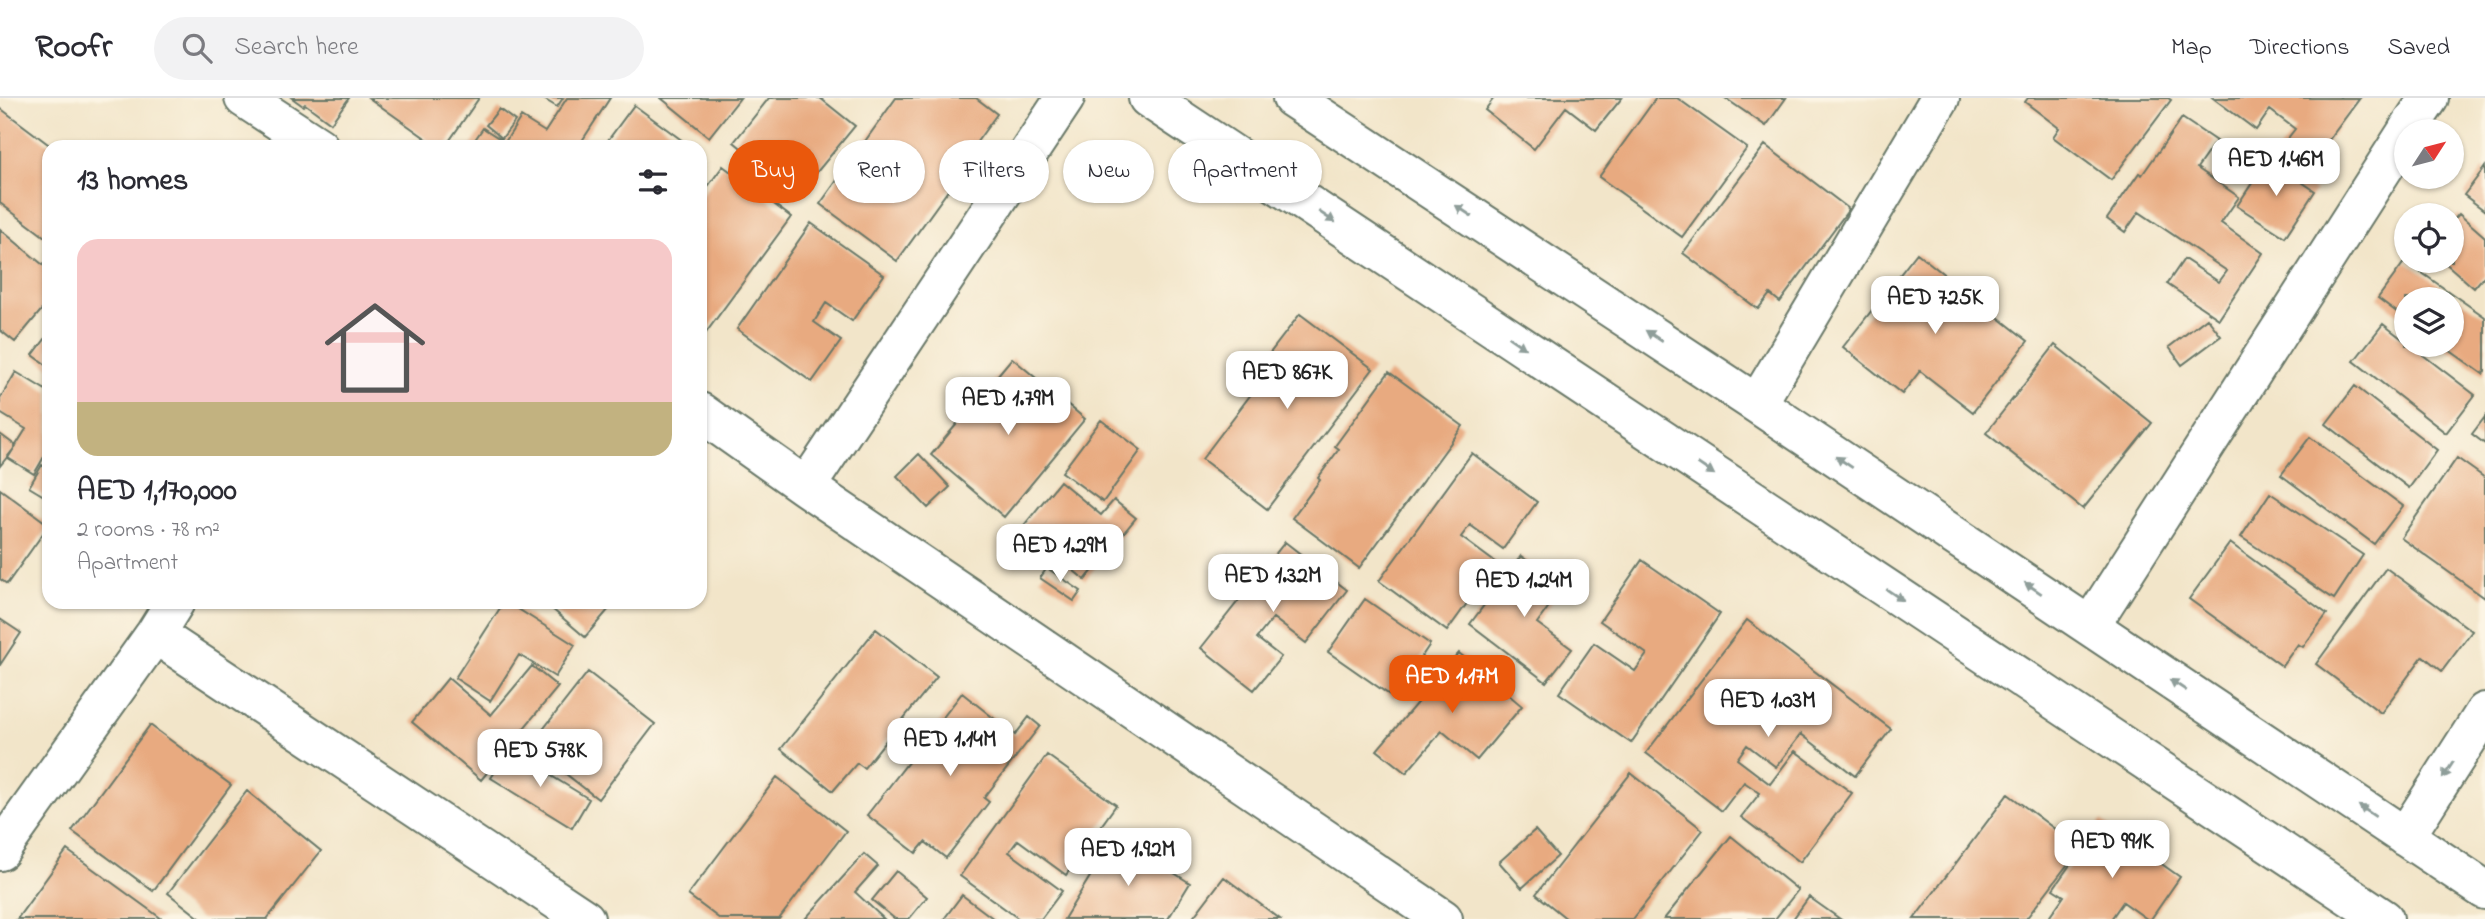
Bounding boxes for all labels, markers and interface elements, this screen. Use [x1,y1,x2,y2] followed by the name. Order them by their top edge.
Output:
[154,17,644,80] search box
[35,24,112,72] text: Roofr
[178,29,216,67] icon: search
[234,29,359,67] text: Search here
[2171,31,2212,66] text: Map
[2250,31,2349,66] text: Directions
[2387,31,2450,66] text: Saved
[2394,119,2464,189] north arrow
[2394,119,2464,357] map controls
[2196,139,2356,198] pin: AED 1.46M
[728,140,819,203] chip: Buy
[833,140,925,203] chip: Rent
[939,140,1049,203] chip: Filters
[1063,140,1154,203] chip: New
[1168,140,1322,203] chip: Apartment
[2228,144,2324,177] text: AED 1.46M
[77,160,188,204] text: 13 homes
[634,163,672,201] icon: filters
[2394,203,2464,273] button: locate
[1455,204,1473,218] one-way arrow
[1318,210,1336,224] one-way arrow
[1863,276,2007,336] pin: AED 725K
[1887,282,1983,315] text: AED 725K
[312,285,438,411] icon: home
[2394,287,2464,357] button: layers
[1644,330,1664,343] one-way arrow
[1507,336,1526,349] one-way arrow
[1215,352,1359,411] pin: AED 867K
[1242,357,1332,390] text: AED 867K
[928,378,1088,437] pin: AED 1.79M
[961,383,1055,416] text: AED 1.79M
[1834,456,1853,469] one-way arrow
[1697,462,1715,476] one-way arrow
[77,470,237,514] text: AED 1,170,000
[77,514,220,547] text: 2 rooms · 78 m²
[980,524,1140,584] pin: AED 1.29M
[1012,530,1108,563] text: AED 1.29M
[77,547,178,580] text: Apartment
[1193,554,1353,614] pin: AED 1.32M
[1224,560,1322,593] text: AED 1.32M
[1444,560,1604,619] pin: AED 1.24M
[1475,565,1573,598] text: AED 1.24M
[2024,581,2042,595] one-way arrow
[1886,588,1905,601] one-way arrow
[1372,656,1532,715] pin: AED 1.17M
[1405,661,1499,694] text: AED 1.17M
[2169,678,2187,692] one-way arrow
[1688,680,1848,739] pin: AED 1.03M
[1720,685,1816,718] text: AED 1.03M
[870,718,1030,778] pin: AED 1.14M
[903,724,997,757] text: AED 1.14M
[468,730,612,789] pin: AED 578K
[493,735,587,768] text: AED 578K
[2442,760,2455,779] one-way arrow
[2357,805,2377,818] one-way arrow
[2040,820,2184,880] pin: AED 991K
[2070,826,2154,859] text: AED 991K
[1048,828,1208,888] pin: AED 1.92M
[1080,834,1176,867] text: AED 1.92M

